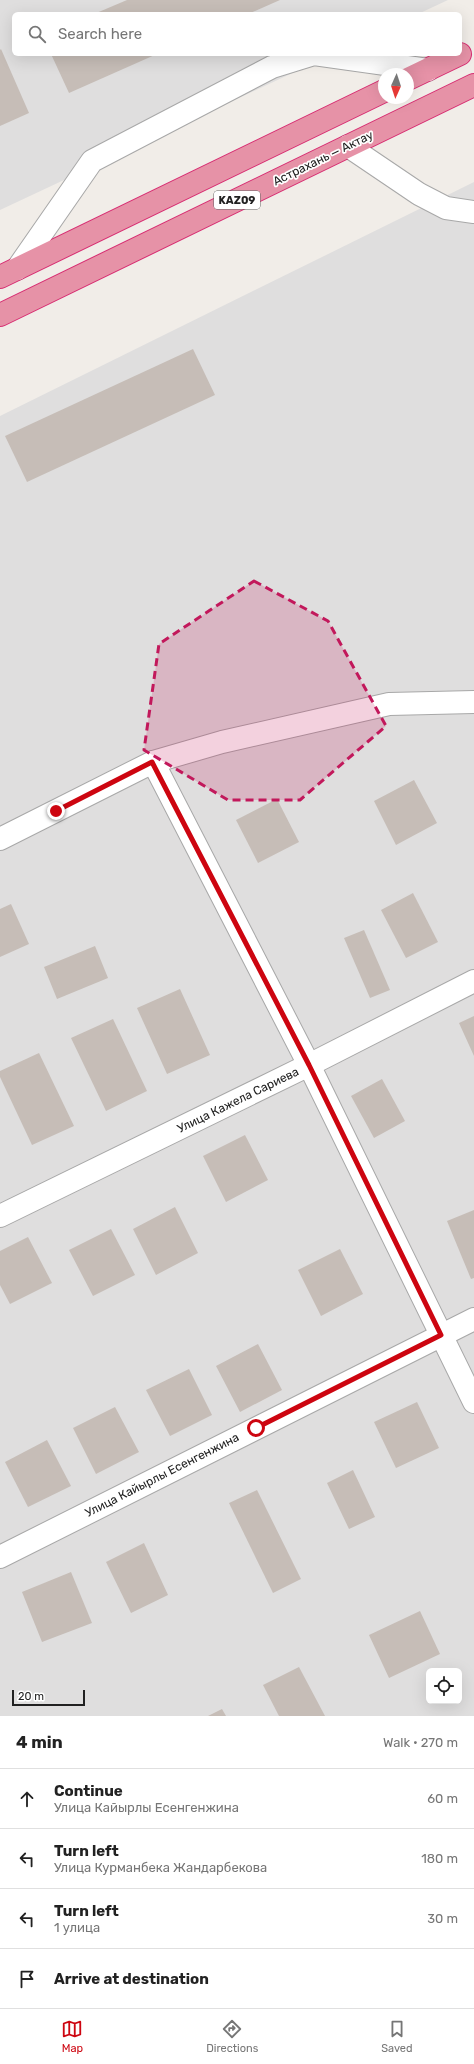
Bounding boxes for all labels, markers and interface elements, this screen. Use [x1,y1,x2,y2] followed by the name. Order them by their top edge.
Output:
[12,12,462,56] search box
[26,23,48,45] icon: search
[58,25,142,43] text: Search here
[378,68,414,104] north arrow
[271,127,376,188] street label: Астрахань — Актау
[214,191,260,209] road number: KAZ09
[47,802,65,820] route end
[175,1064,301,1136] street label: Улица Кажела Сариева
[247,1419,265,1437] route start
[83,1430,241,1520] street label: Улица Кайырлы Есенгенжина
[426,1668,462,1704] map controls
[426,1668,462,1704] button: locate
[12,1688,85,1707] scale bar
[18,1690,44,1703] text: 20 m
[16,1732,63,1752] text: 4 min
[383,1735,458,1750] text: Walk · 270 m
[54,1782,123,1800] text: Continue
[16,1788,38,1810] icon: ahead
[427,1791,458,1806] text: 60 m
[54,1800,239,1815] text: Улица Кайырлы Есенгенжина
[54,1842,119,1860] text: Turn left
[16,1848,38,1870] icon: left
[421,1851,458,1866] text: 180 m
[54,1860,267,1875] text: Улица Курманбека Жандарбекова
[54,1902,119,1920] text: Turn left
[16,1908,38,1930] icon: left
[427,1911,458,1926] text: 30 m
[54,1920,100,1935] text: 1 улица
[16,1968,38,1990] icon: arrive
[54,1970,209,1988] text: Arrive at destination
[61,2018,83,2055] tab: Map
[206,2018,258,2055] tab: Directions
[381,2018,413,2055] tab: Saved

